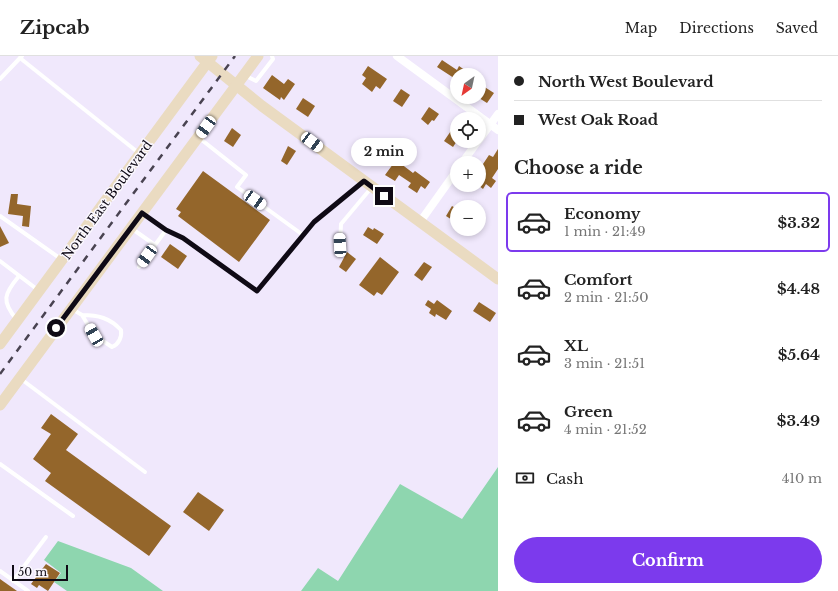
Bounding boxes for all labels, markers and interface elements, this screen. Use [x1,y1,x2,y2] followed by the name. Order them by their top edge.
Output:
[20,16,90,39] text: Zipcab
[625,19,657,37] text: Map
[679,19,754,37] text: Directions
[776,19,818,37] text: Saved
[450,68,486,104] north arrow
[450,68,486,236] map controls
[538,72,714,91] text: North West Boulevard
[538,110,658,129] text: West Oak Road
[450,112,486,148] button: locate
[194,114,218,140] car
[299,130,325,154] car
[58,137,156,263] street label: North East Boulevard
[351,138,417,166] callout: 2 min
[364,143,404,160] text: 2 min
[450,156,486,192] button: +
[514,157,643,179] text: Choose a ride
[375,187,393,205] route end
[242,188,268,212] car
[450,200,486,236] button: −
[516,204,552,240] icon: car
[564,204,641,223] text: Economy
[778,213,820,232] text: $3.32
[564,223,646,240] text: 1 min · 21:49
[333,233,347,257] car
[135,243,159,269] car
[516,270,552,306] icon: car
[564,270,632,289] text: Comfort
[777,279,820,298] text: $4.48
[564,289,648,306] text: 2 min · 21:50
[47,319,65,337] route start
[83,322,105,348] car
[516,336,552,372] icon: car
[564,336,588,355] text: XL
[778,345,820,364] text: $5.64
[564,355,645,372] text: 3 min · 21:51
[516,402,552,438] icon: car
[564,402,613,421] text: Green
[777,411,820,430] text: $3.49
[564,421,647,438] text: 4 min · 21:52
[514,467,536,489] icon: cash
[546,469,583,488] text: Cash
[782,470,822,487] text: 410 m
[514,537,822,583] button: Confirm
[12,563,68,582] scale bar
[18,565,47,579] text: 50 m

